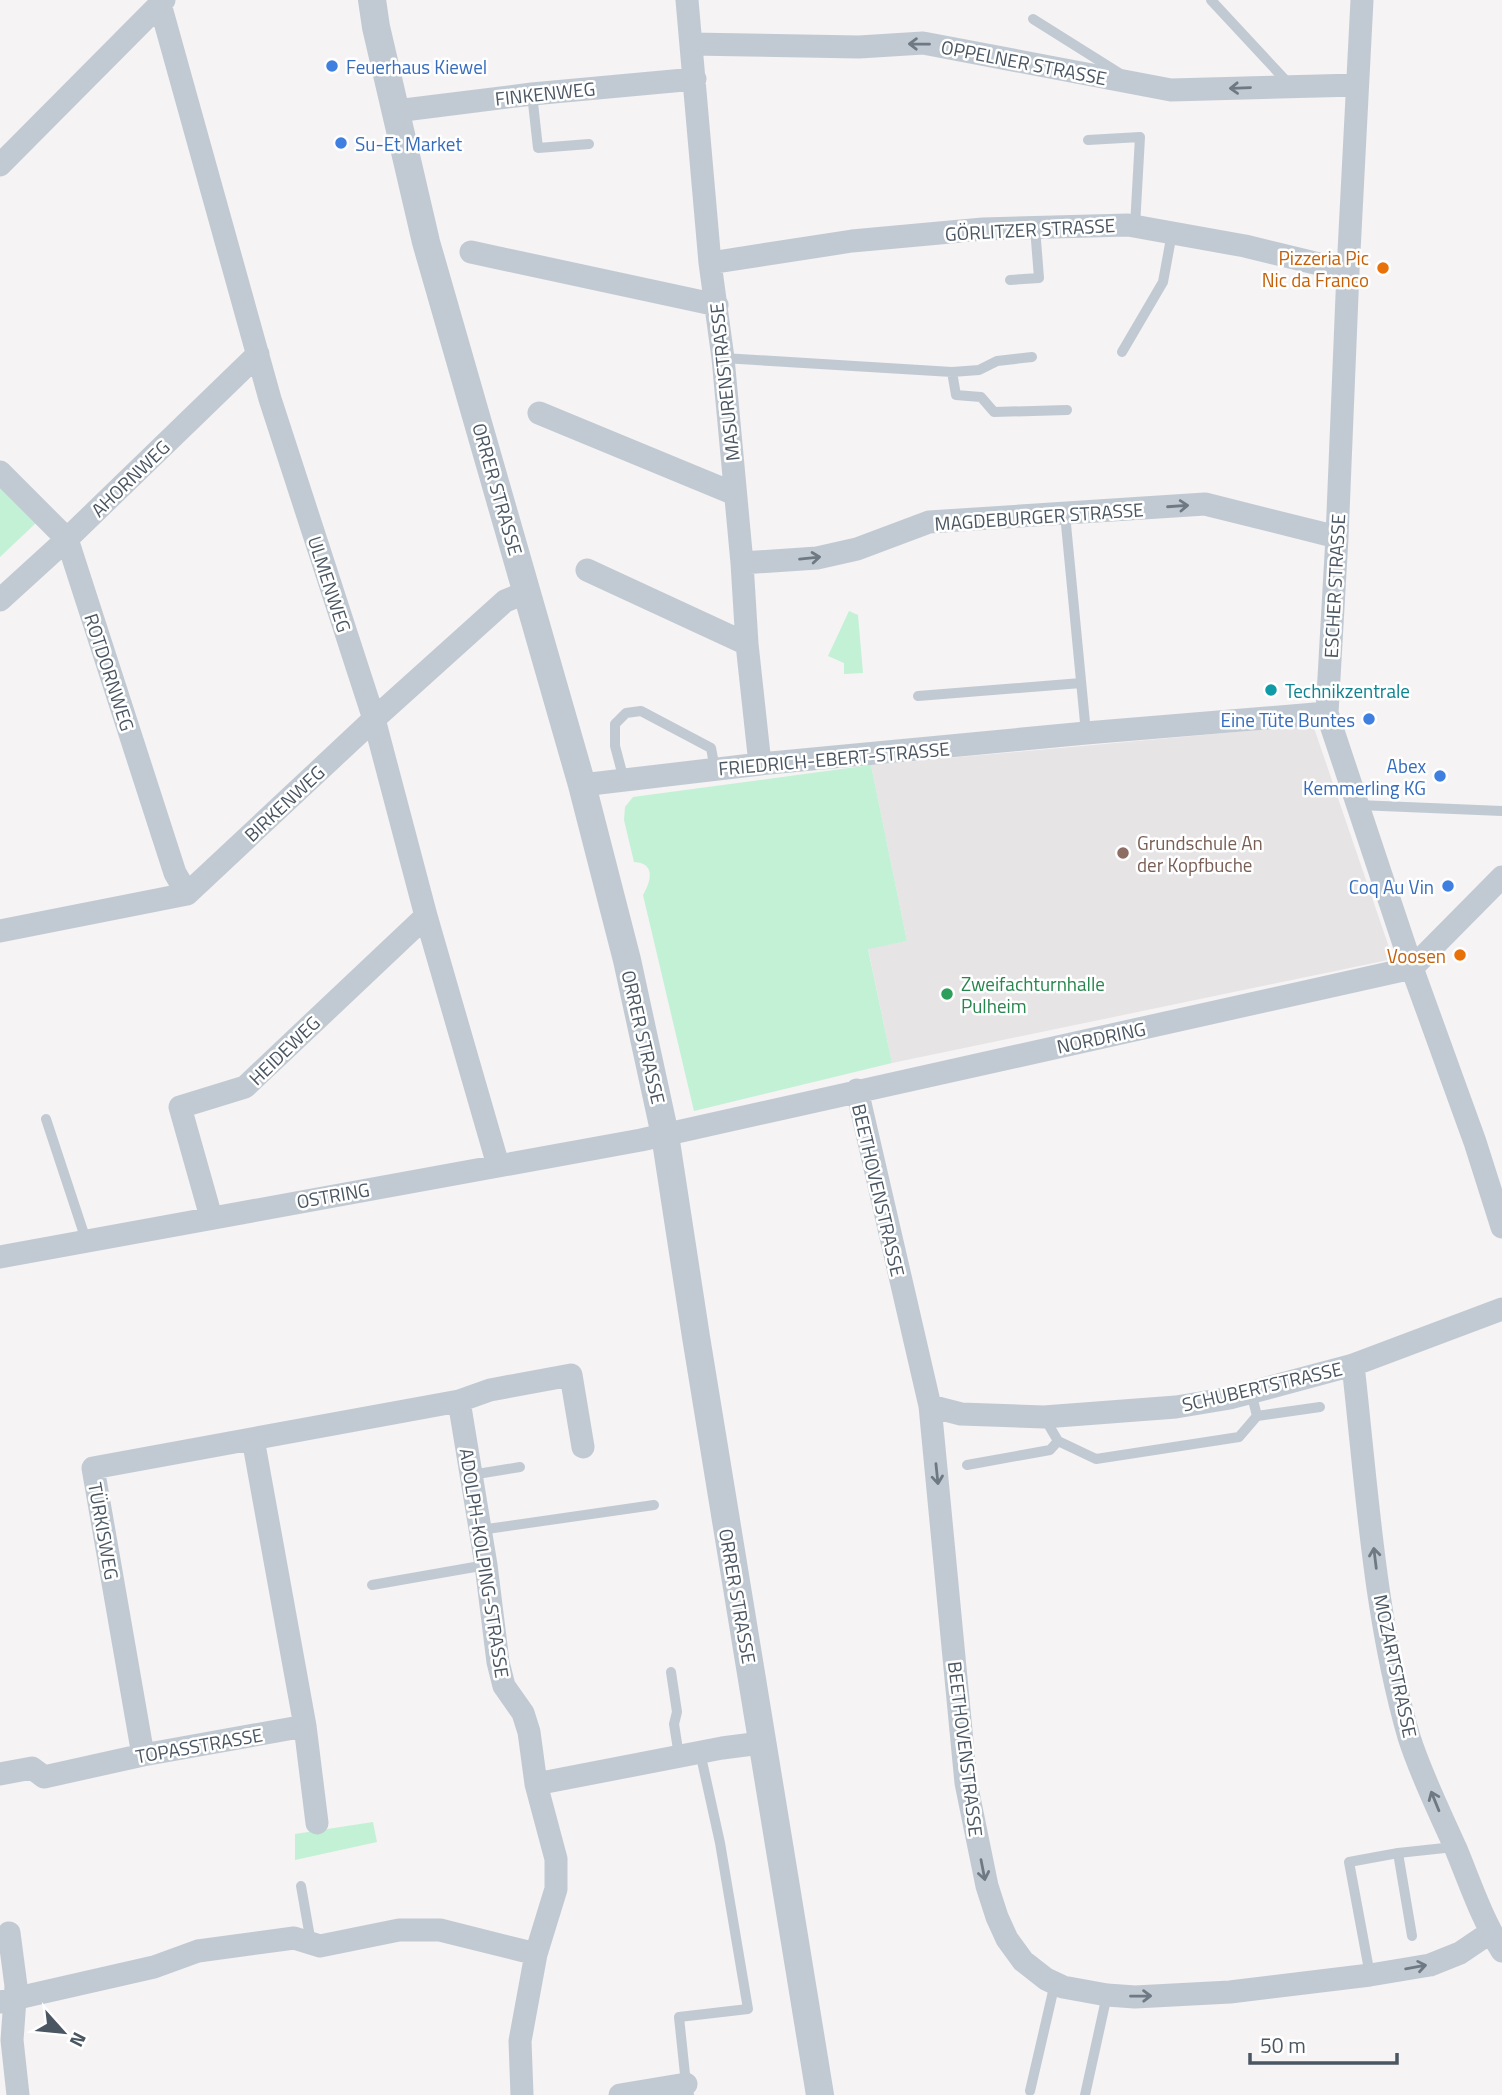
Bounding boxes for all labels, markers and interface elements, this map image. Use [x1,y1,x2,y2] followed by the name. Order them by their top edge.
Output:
[939,32,1109,92] street label: OPPELNER STRASSE
[908,37,931,51] one-way arrow
[346,52,487,81] place label: Feuerhaus Kiewel
[324,58,340,74] marker: Feuerhaus Kiewel
[493,73,597,113] street label: FINKENWEG
[1229,81,1252,94] one-way arrow
[355,129,462,158] place label: Su-Et Market
[333,135,349,151] marker: Su-Et Market
[944,210,1116,248] street label: GÖRLITZER STRASSE
[1262,243,1369,294] place label: Pizzeria Pic Nic da Franco
[1375,260,1391,276] marker: Pizzeria Pic Nic da Franco
[701,301,747,463] street label: MASURENSTRASSE
[465,419,531,559] street label: ORRER STRASSE
[84,433,176,523] street label: AHORNWEG
[934,494,1144,538] street label: MAGDEBURGER STRASSE
[1167,499,1189,512] one-way arrow
[1316,513,1352,659] street label: ESCHER STRASSE
[301,532,359,636] street label: ULMENWEG
[798,551,821,564] one-way arrow
[77,609,143,735] street label: ROTDORNWEG
[1285,676,1410,705] place label: Technikzentrale
[1263,682,1279,698] marker: Technikzentrale
[1220,705,1355,734] place label: Eine Tüte Buntes
[1361,711,1377,727] marker: Eine Tüte Buntes
[717,733,951,783] street label: FRIEDRICH-EBERT-STRASSE
[1303,751,1426,802] place label: Abex Kemmerling KG
[237,758,331,848] street label: BIRKENWEG
[1432,768,1448,784] marker: Abex Kemmerling KG
[1137,828,1263,879] place label: Grundschule An der Kopfbuche
[1115,845,1131,861] marker: Grundschule An der Kopfbuche
[1349,872,1434,901] place label: Coq Au Vin
[1440,878,1456,894] marker: Coq Au Vin
[1387,941,1446,970] place label: Voosen
[1452,947,1468,963] marker: Voosen
[615,967,673,1107] street label: ORRER STRASSE
[961,969,1105,1020] place label: Zweifachturnhalle Pulheim
[939,986,955,1002] marker: Zweifachturnhalle Pulheim
[242,1008,326,1092] street label: HEIDEWEG
[1054,1013,1148,1061] street label: NORDRING
[845,1101,913,1279] street label: BEETHOVENSTRASSE
[294,1174,372,1216] street label: OSTRING
[1179,1353,1345,1419] street label: SCHUBERTSTRASSE
[453,1446,517,1680] street label: ADOLPH-KOLPING-STRASSE
[931,1462,944,1485] one-way arrow
[81,1480,127,1582] street label: TÜRKISWEG
[712,1526,764,1666] street label: ORRER STRASSE
[1368,1547,1381,1570] one-way arrow
[1367,1592,1425,1740] street label: MOZARTSTRASSE
[941,1660,991,1838] street label: BEETHOVENSTRASSE
[133,1720,265,1770] street label: TOPASSTRASSE
[1428,1791,1441,1813] one-way arrow
[977,1858,991,1881] one-way arrow
[1404,1960,1427,1973] one-way arrow
[1130,1989,1153,2003] one-way arrow
[28,1997,98,2067] north arrow
[1250,2022,1397,2066] scale bar
[63,2027,95,2052] text: N
[1260,2029,1306,2061] text: 50 m

